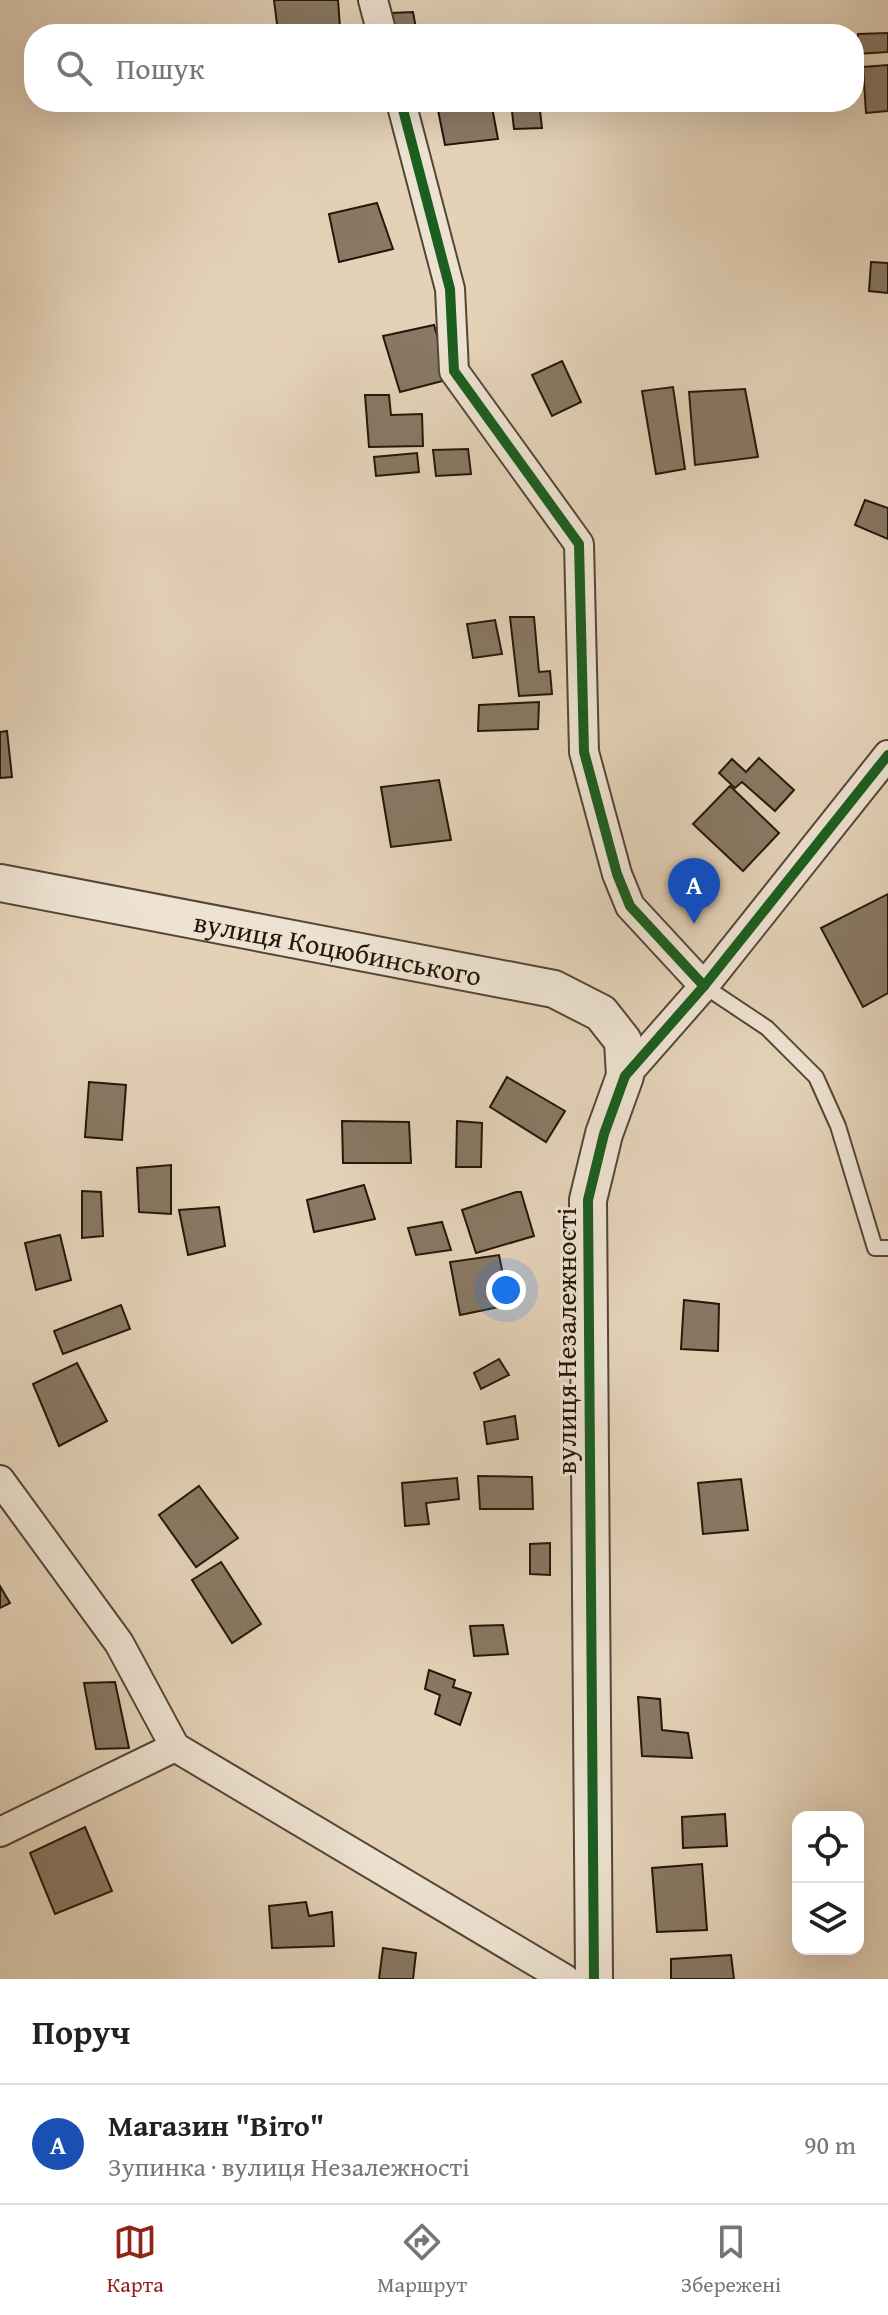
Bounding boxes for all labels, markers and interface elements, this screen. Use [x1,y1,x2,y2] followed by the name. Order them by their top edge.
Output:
[24,24,864,112] search box
[52,46,96,90] icon: search
[116,46,204,90] text: Пошук
[668,858,720,924] pin: A
[191,900,485,995] street label: вулиця Коцюбинського
[545,1207,586,1474] street label: вулиця Незалежності
[486,1270,526,1310] your location
[792,1811,864,1955] map controls
[792,1811,864,1883] button: locate
[792,1883,864,1955] button: layers
[32,2007,130,2056] text: Поруч
[108,2103,324,2147] text: Магазин "Віто"
[50,2125,66,2164] text: A
[804,2125,856,2164] text: 90 m
[108,2147,469,2186] text: Зупинка · вулиця Незалежності
[107,2220,164,2300] tab: Карта
[377,2220,467,2300] tab: Маршрут
[681,2220,781,2300] tab: Збережені

